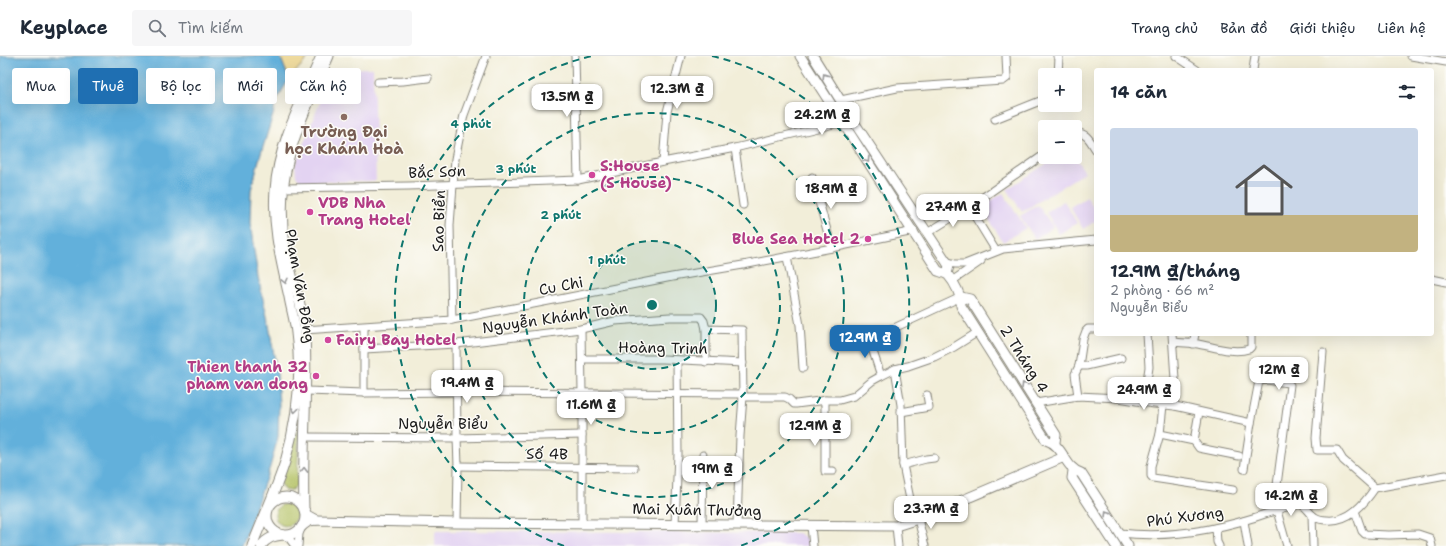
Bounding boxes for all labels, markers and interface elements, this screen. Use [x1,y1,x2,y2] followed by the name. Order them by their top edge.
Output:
[132,10,412,46] search box
[20,15,108,40] text: Keyplace
[146,17,168,39] icon: search
[178,18,243,38] text: Tìm kiếm
[1131,19,1198,37] text: Trang chủ
[1220,19,1267,37] text: Bản đồ
[1289,19,1355,37] text: Giới thiệu
[1377,19,1426,37] text: Liên hệ
[12,68,70,104] chip: Mua
[78,68,138,104] chip: Thuê
[146,68,215,104] chip: Bộ lọc
[223,68,277,104] chip: Mới
[285,68,361,104] chip: Căn hộ
[1038,68,1082,164] map controls
[1038,68,1082,112] button: +
[823,73,830,80] one-way arrow
[640,76,714,110] pin: 12.3M ₫
[650,80,704,97] text: 12.3M ₫
[1110,81,1167,103] text: 14 căn
[1396,81,1418,103] icon: filters
[530,84,604,118] pin: 13.5M ₫
[540,88,594,105] text: 13.5M ₫
[785,102,859,136] pin: 24.2M ₫
[794,106,850,123] text: 24.2M ₫
[339,112,349,122] marker: Trường Đại học Khánh Hoà
[451,116,492,132] text: 4 phút
[1038,120,1082,164] button: −
[284,122,404,159] place label: Trường Đại học Khánh Hoà
[1228,154,1300,226] icon: home
[862,155,869,162] one-way arrow
[600,156,672,193] place label: S:House (S House)
[408,161,466,183] street label: Bắc Sơn
[496,161,537,177] text: 3 phút
[587,170,597,180] marker: S:House (S House)
[794,176,868,210] pin: 18.9M ₫
[805,180,857,197] text: 18.9M ₫
[428,190,450,252] street label: Sao Biển
[318,193,410,230] place label: VDB Nha Trang Hotel
[916,194,990,228] pin: 27.4M ₫
[925,198,981,215] text: 27.4M ₫
[305,207,315,217] marker: VDB Nha Trang Hotel
[541,207,582,223] text: 2 phút
[280,227,320,345] street label: Phạm Văn Đồng
[732,229,860,249] place label: Blue Sea Hotel 2
[863,234,873,244] marker: Blue Sea Hotel 2
[588,252,626,268] text: 1 phút
[1110,260,1240,282] text: 12.9M ₫/tháng
[537,272,585,300] street label: Cu Chi
[280,278,289,285] one-way arrow
[1110,282,1214,299] text: 2 phòng · 66 m²
[481,298,629,338] street label: Nguyễn Khánh Toàn
[645,298,659,312] centre of rings
[1110,299,1188,316] text: Nguyễn Biểu
[995,321,1053,397] street label: 2 Tháng 4
[828,325,902,359] pin: 12.9M ₫
[839,329,891,346] text: 12.9M ₫
[336,330,457,350] place label: Fairy Bay Hotel
[323,335,333,345] marker: Fairy Bay Hotel
[618,337,708,359] street label: Hoàng Trinh
[186,357,308,394] place label: Thien thanh 32 pham van dong
[1251,357,1307,391] pin: 12M ₫
[1258,361,1300,378] text: 12M ₫
[430,370,504,404] pin: 19.4M ₫
[311,371,321,381] marker: Thien thanh 32 pham van dong
[440,374,494,391] text: 19.4M ₫
[1107,377,1181,411] pin: 24.9M ₫
[1116,381,1172,398] text: 24.9M ₫
[1021,382,1029,389] one-way arrow
[554,392,628,426] pin: 11.6M ₫
[566,396,616,413] text: 11.6M ₫
[291,407,300,413] one-way arrow
[778,413,852,447] pin: 12.9M ₫
[398,414,488,434] street label: Nguyễn Biểu
[789,417,841,434] text: 12.9M ₫
[526,444,568,464] street label: Số 4B
[684,456,740,490] pin: 19M ₫
[691,460,733,477] text: 19M ₫
[300,467,308,473] one-way arrow
[1254,483,1328,517] pin: 14.2M ₫
[1264,487,1318,504] text: 14.2M ₫
[894,496,968,530] pin: 23.7M ₫
[632,499,762,521] street label: Mai Xuân Thưởng
[903,500,959,517] text: 23.7M ₫
[1145,502,1225,532] street label: Phú Xương
[1104,510,1112,517] one-way arrow

